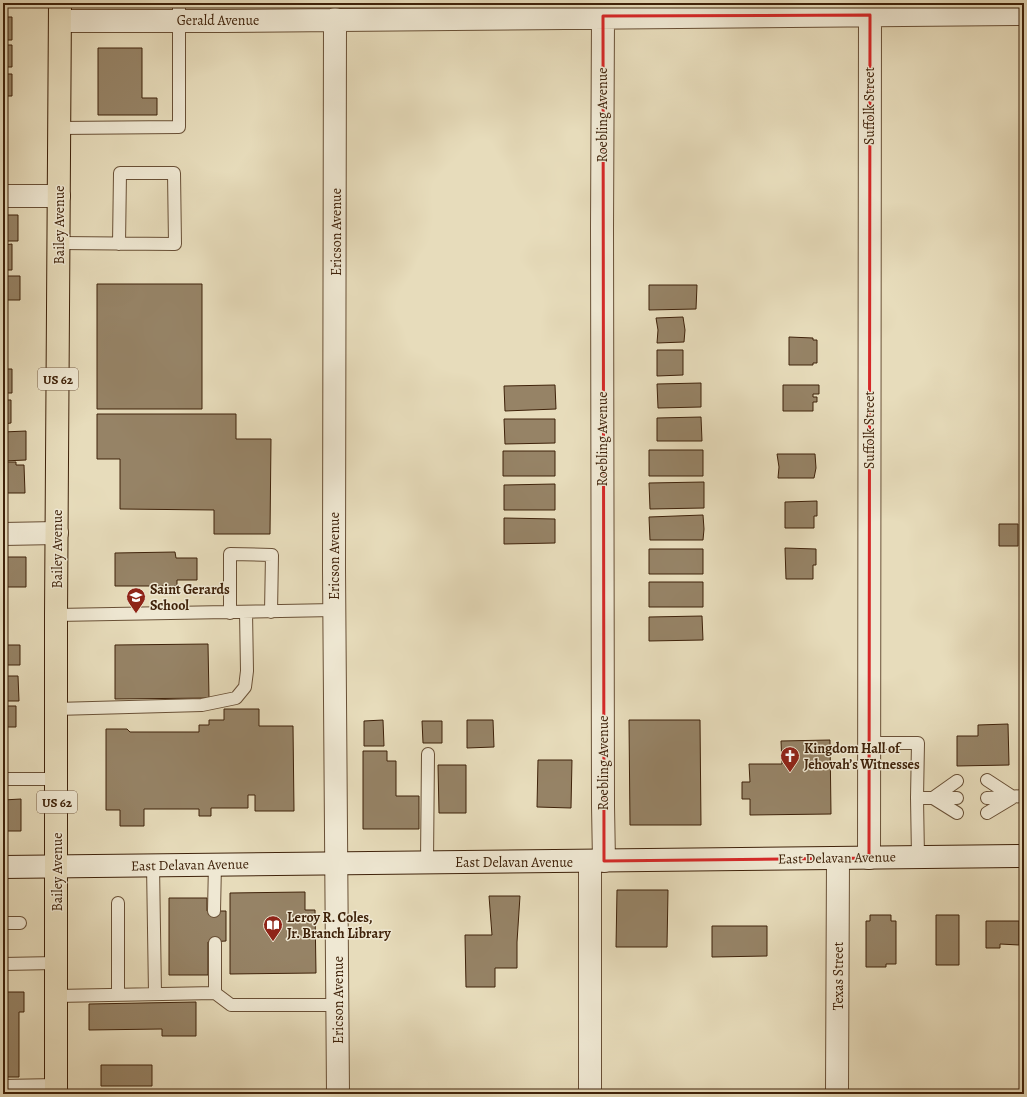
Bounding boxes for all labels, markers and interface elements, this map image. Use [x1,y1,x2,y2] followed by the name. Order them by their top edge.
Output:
[177,11,259,30] street label: Gerald Avenue
[593,67,612,163] street label: Roebling Avenue
[860,67,879,145] street label: Suffolk Street
[50,185,69,265] street label: Bailey Avenue
[327,188,346,276] street label: Ericson Avenue
[38,368,78,390] road number: US 62
[593,391,612,487] street label: Roebling Avenue
[860,391,879,469] street label: Suffolk Street
[48,509,67,589] street label: Bailey Avenue
[325,512,344,600] street label: Ericson Avenue
[150,580,230,615] place label: Saint Gerards School
[125,586,147,614] school or university icon: Saint Gerards School
[594,715,613,811] street label: Roebling Avenue
[804,739,920,774] place label: Kingdom Hall of Jehovah’s Witnesses
[779,745,801,773] church icon: Kingdom Hall of Jehovah’s Witnesses
[37,791,77,813] road number: US 62
[48,832,67,912] street label: Bailey Avenue
[778,847,896,869] street label: East Delavan Avenue
[455,853,573,872] street label: East Delavan Avenue
[131,854,249,876] street label: East Delavan Avenue
[287,908,391,943] place label: Leroy R. Coles, Jr. Branch Library
[262,914,284,942] library icon: Leroy R. Coles, Jr. Branch Library
[829,941,848,1010] street label: Texas Street
[329,956,348,1044] street label: Ericson Avenue

